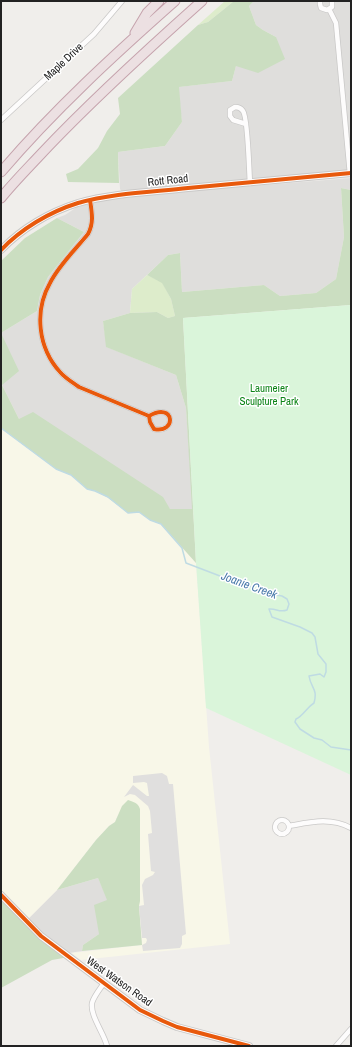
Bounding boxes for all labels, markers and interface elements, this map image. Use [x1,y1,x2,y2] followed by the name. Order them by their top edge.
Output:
[42,41,86,83] street label: Maple Drive
[147,172,189,190] street label: Rott Road
[239,382,299,408] park label: Laumeier Sculpture Park
[219,569,279,603] water label: Joanie Creek
[84,954,154,1010] street label: West Watson Road

